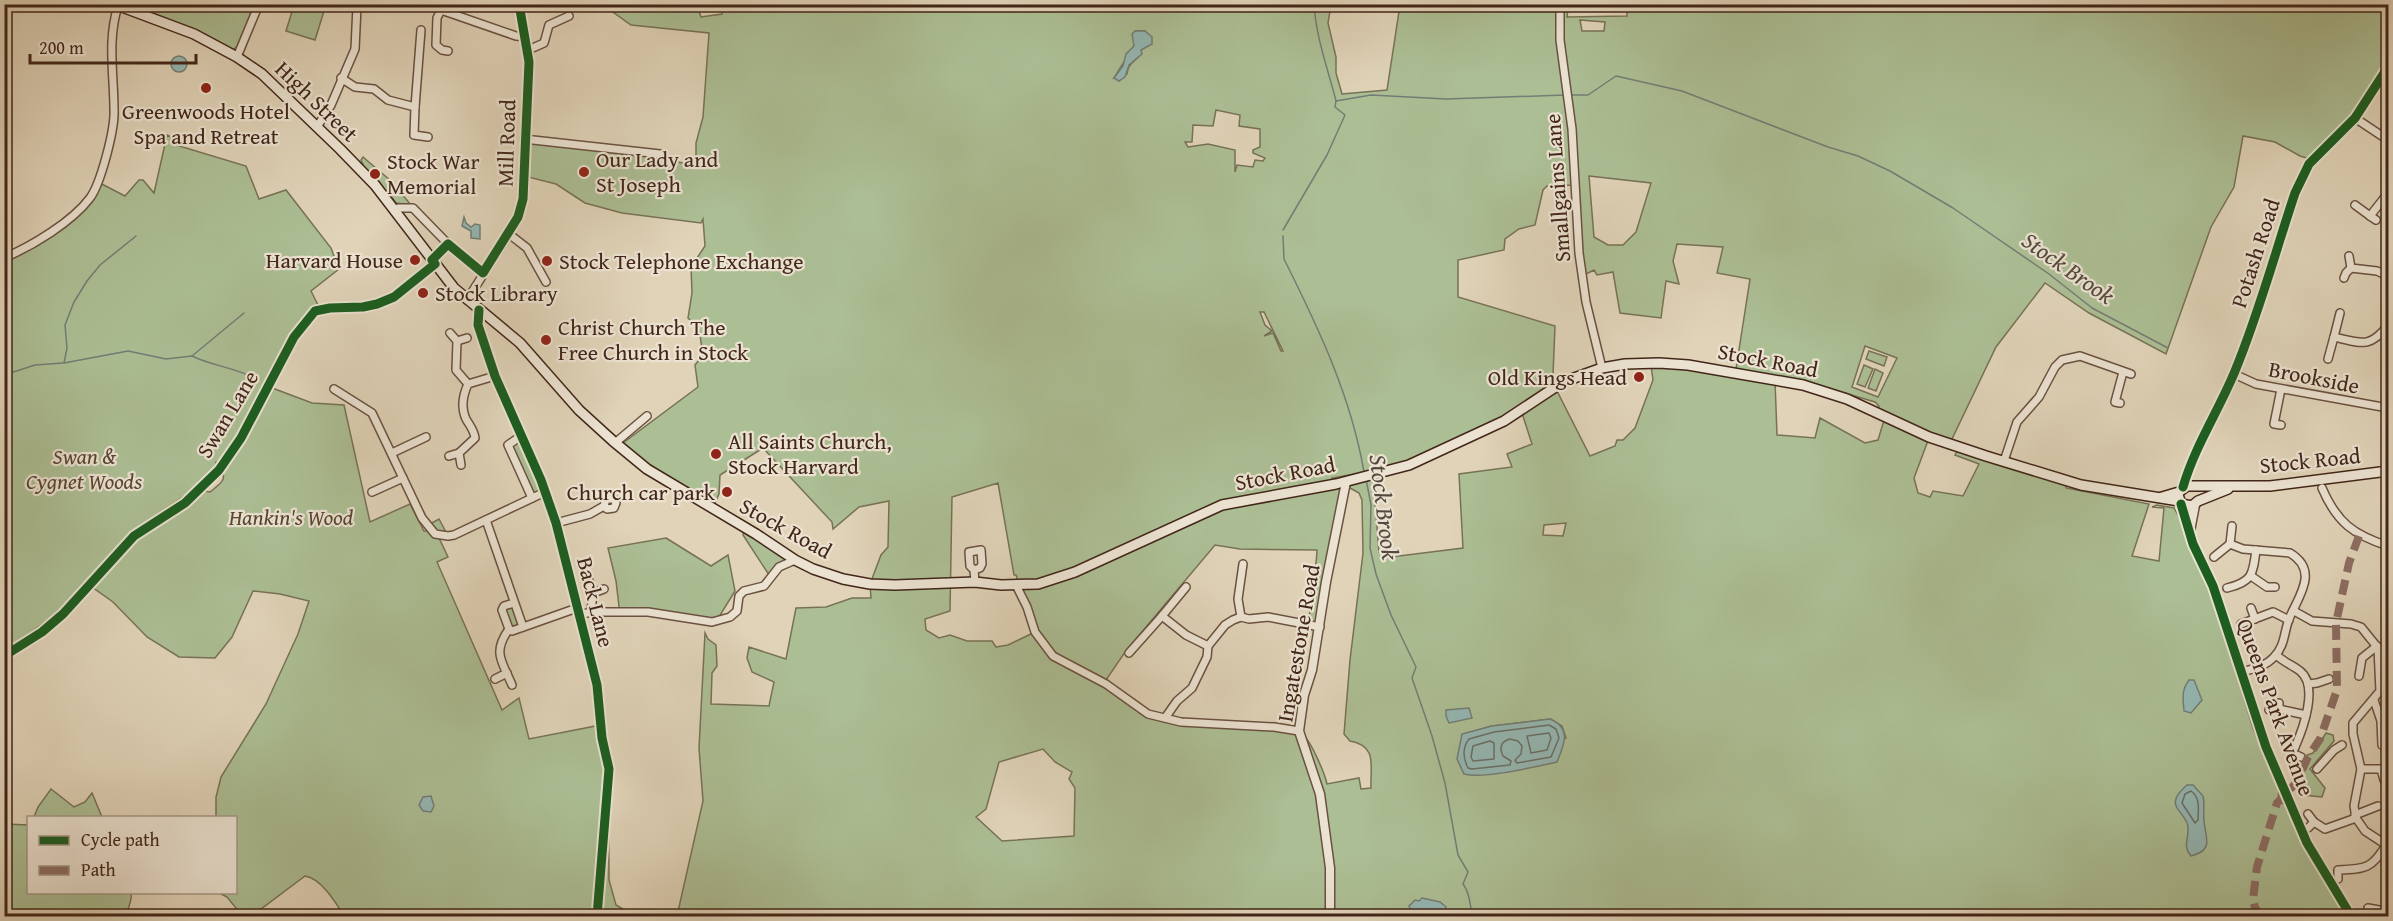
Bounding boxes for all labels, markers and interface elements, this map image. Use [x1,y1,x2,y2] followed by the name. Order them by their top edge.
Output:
[30,27,196,65] scale bar
[39,34,84,61] text: 200 m
[268,53,366,149] street label: High Street
[199,81,213,95] marker: Greenwoods Hotel Spa and Retreat
[122,95,290,152] place label: Greenwoods Hotel Spa and Retreat
[488,98,524,187] street label: Mill Road
[1536,113,1578,263] street label: Smallgains Lane
[596,143,719,200] place label: Our Lady and St Joseph
[387,145,479,202] place label: Stock War Memorial
[577,165,591,179] marker: Our Lady and St Joseph
[368,167,382,181] marker: Stock War Memorial
[2222,194,2288,312] street label: Potash Road
[2015,223,2122,312] water label: Stock Brook
[266,244,403,276] place label: Harvard House
[559,245,804,277] place label: Stock Telephone Exchange
[408,253,422,267] marker: Harvard House
[540,254,554,268] marker: Stock Telephone Exchange
[435,277,558,309] place label: Stock Library
[416,286,430,300] marker: Stock Library
[558,311,749,368] place label: Christ Church The Free Church in Stock
[539,333,553,347] marker: Christ Church The Free Church in Stock
[1715,335,1821,385] street label: Stock Road
[2266,353,2362,401] street label: Brookside
[1488,361,1627,393] place label: Old Kings Head
[188,364,266,464] street label: Swan Lane
[1632,370,1646,384] marker: Old Kings Head
[728,425,892,482] place label: All Saints Church, Stock Harvard
[2258,439,2362,481] street label: Stock Road
[26,440,142,497] park label: Swan & Cygnet Woods
[709,447,723,461] marker: All Saints Church, Stock Harvard
[1232,448,1338,498] street label: Stock Road
[1361,452,1408,562] water label: Stock Brook
[567,476,716,508] place label: Church car park
[720,485,734,499] marker: Church car park
[734,489,838,567] street label: Stock Road
[228,501,354,533] park label: Hankin's Wood
[569,553,623,651] street label: Back Lane
[1268,561,1328,724] street label: Ingatestone Road
[2229,614,2323,800] street label: Queens Park Avenue
[27,816,237,894] legend
[81,826,160,853] text: Cycle path
[81,856,116,883] text: Path

